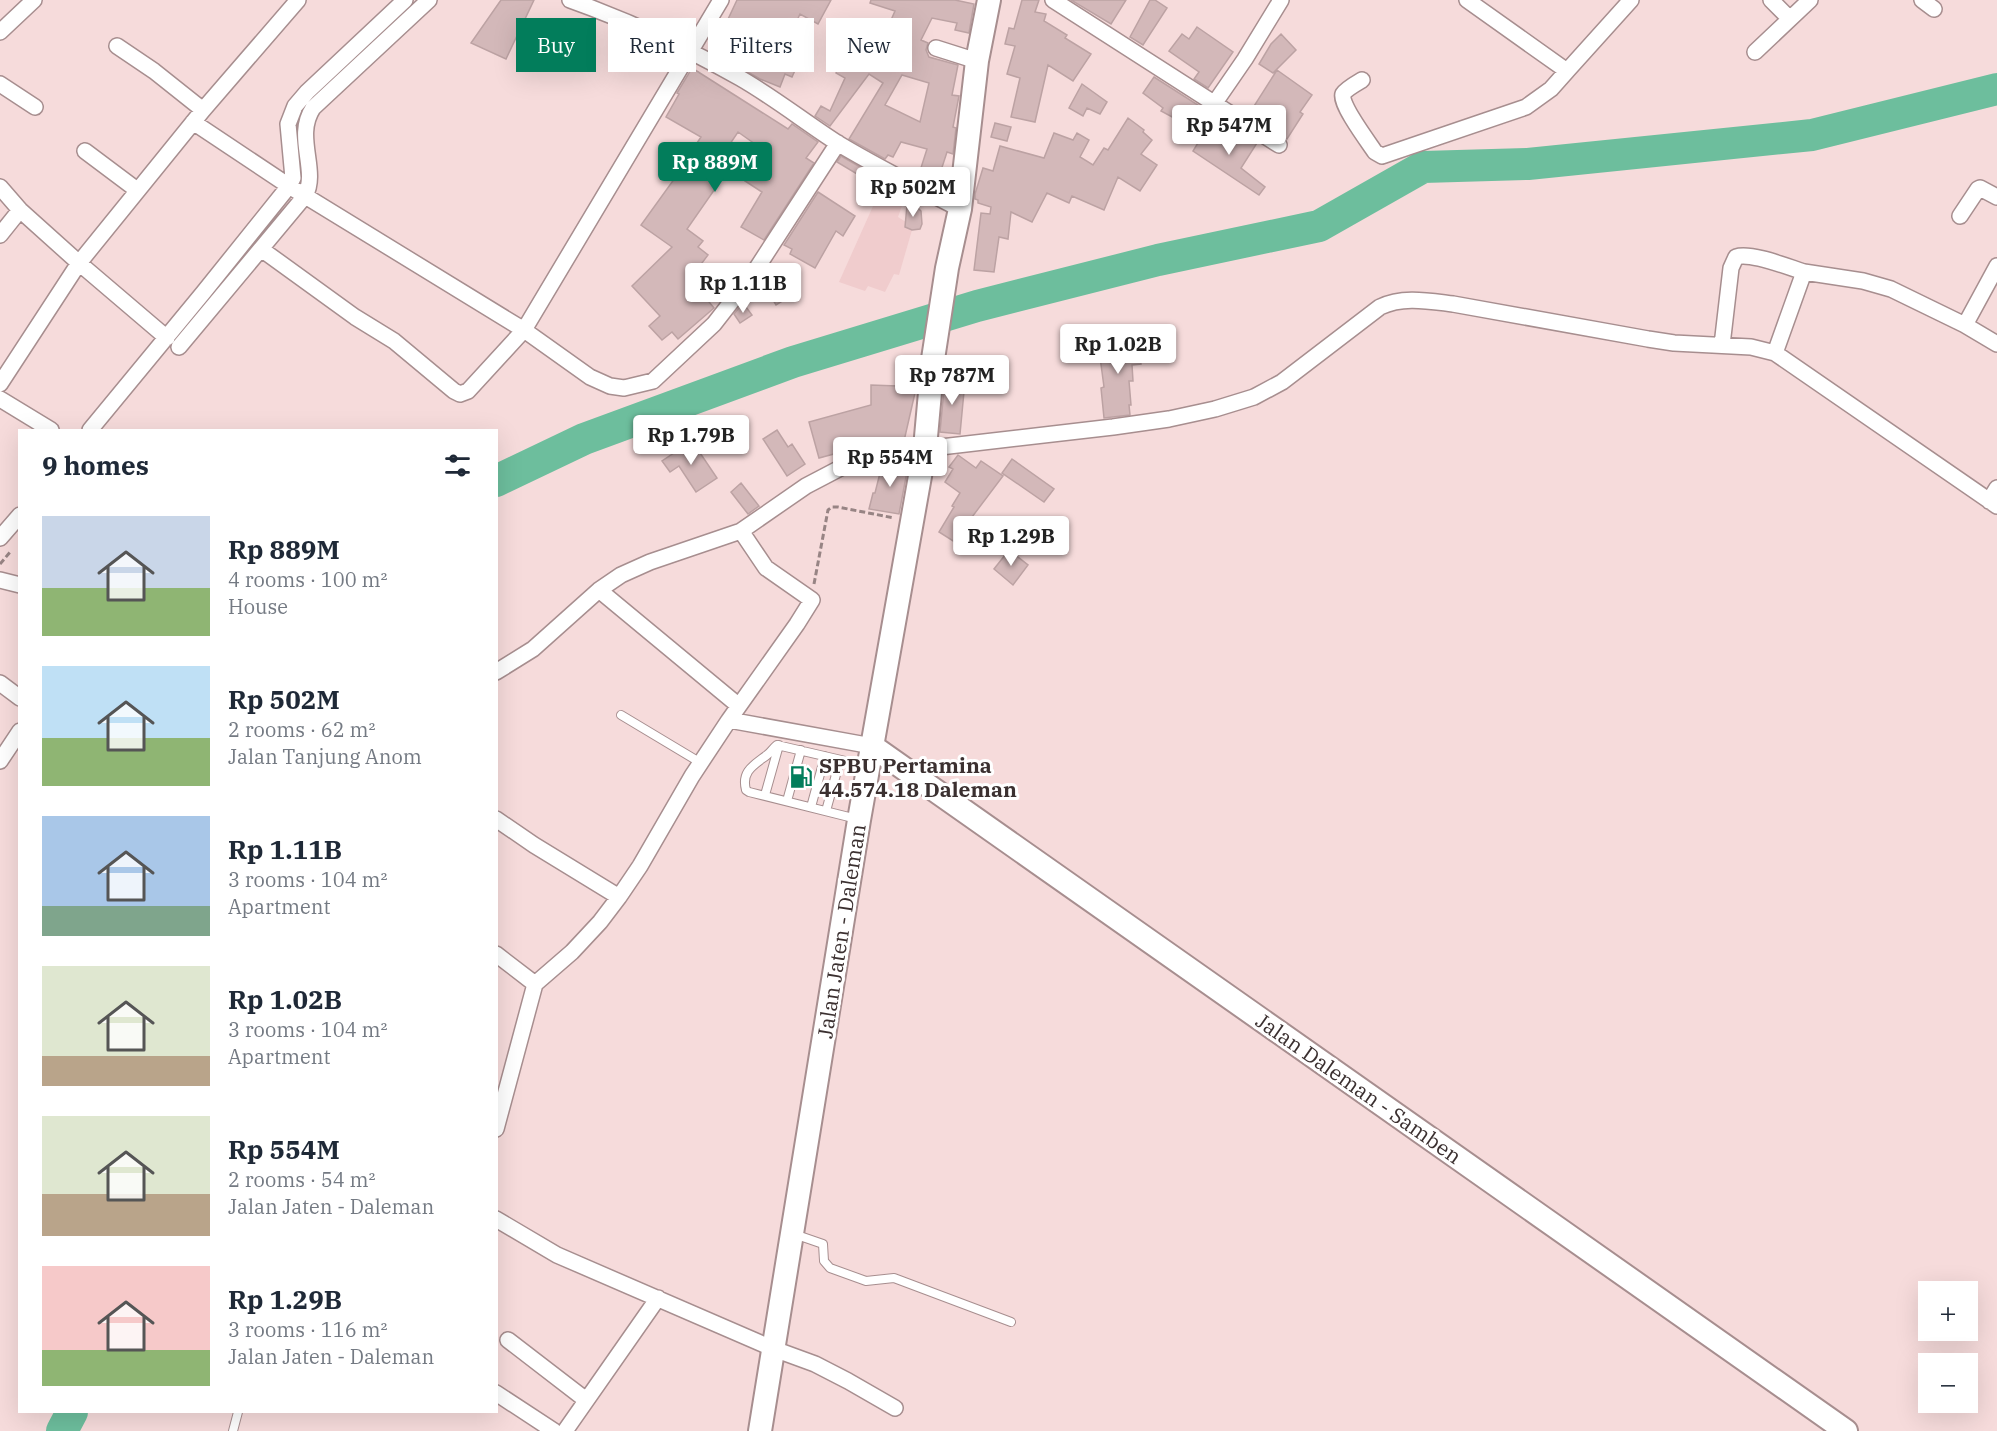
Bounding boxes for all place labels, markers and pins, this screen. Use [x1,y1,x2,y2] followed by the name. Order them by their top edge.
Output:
[1174,105,1284,156] pin: Rp 547M
[660,142,770,193] pin: Rp 889M
[858,167,968,218] pin: Rp 502M
[681,263,805,314] pin: Rp 1.11B
[1056,324,1180,375] pin: Rp 1.02B
[897,355,1007,406] pin: Rp 787M
[629,415,753,466] pin: Rp 1.79B
[835,437,945,488] pin: Rp 554M
[949,516,1073,567] pin: Rp 1.29B
[819,751,1017,803] place label: SPBU Pertamina 44.574.18 Daleman
[788,764,814,790] fuel station icon: SPBU Pertamina 44.574.18 Daleman

